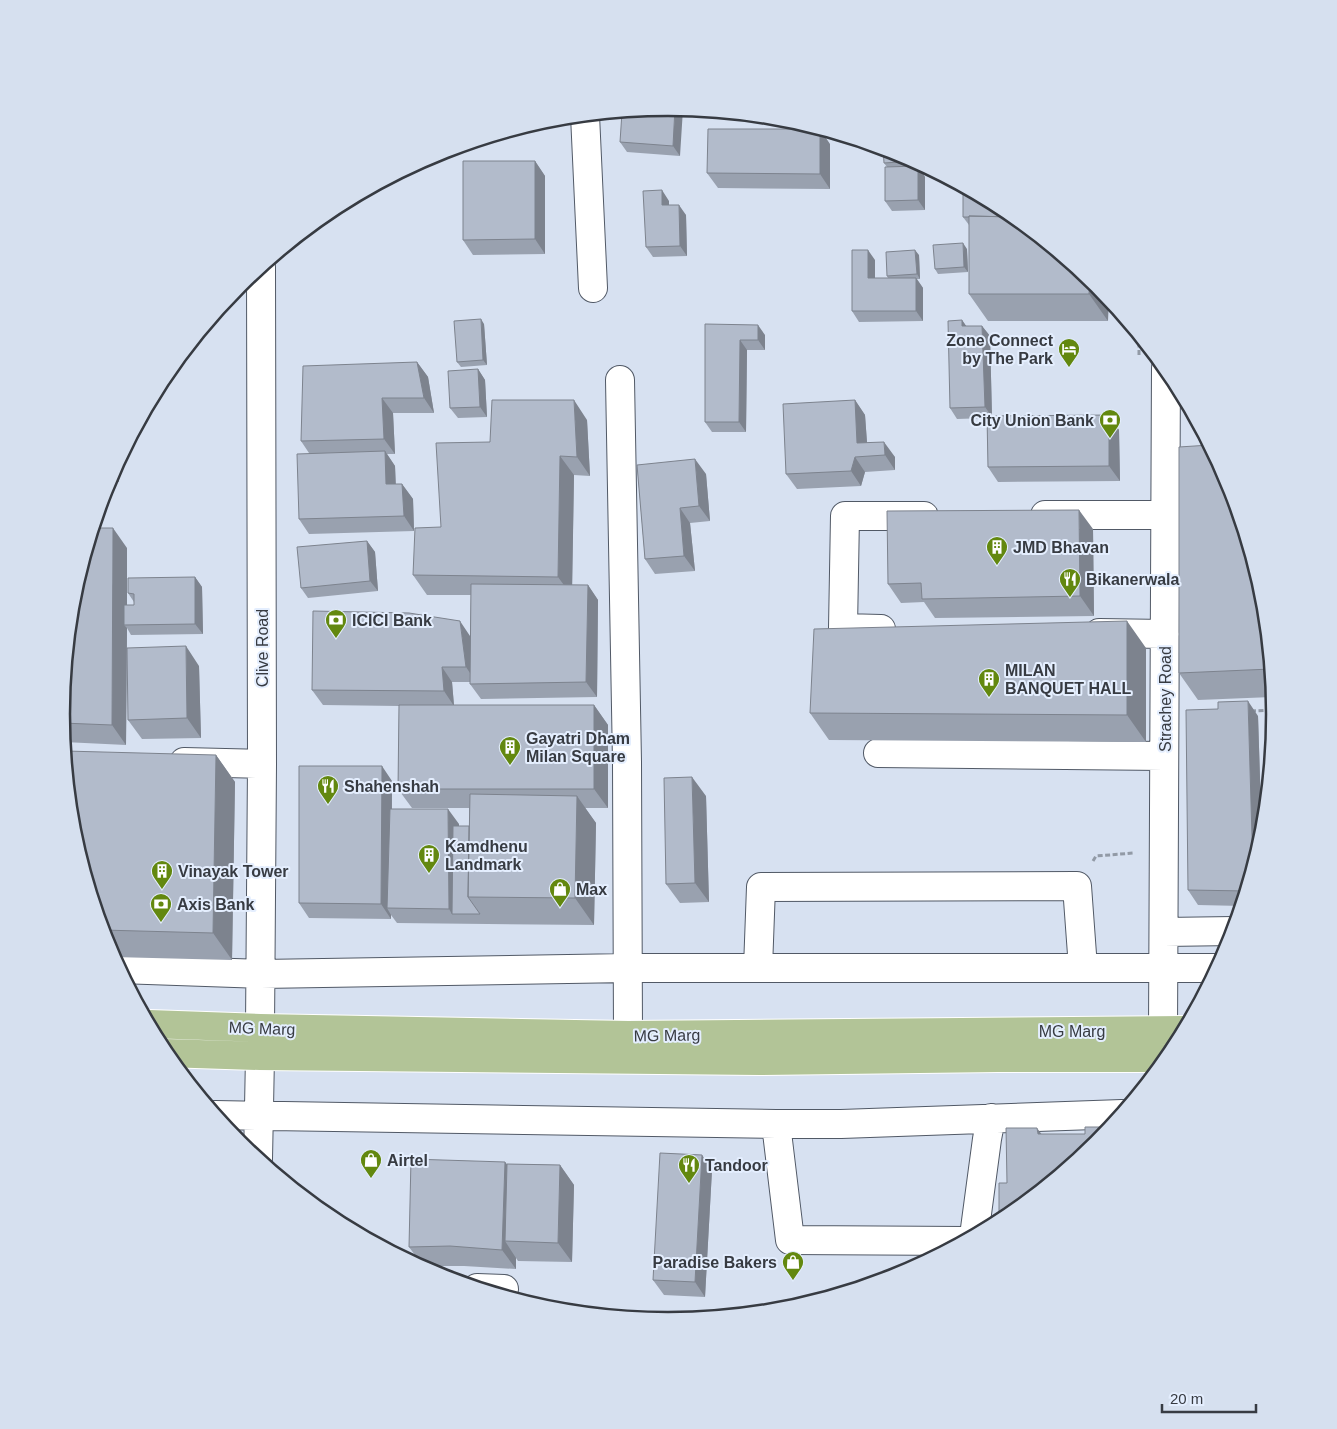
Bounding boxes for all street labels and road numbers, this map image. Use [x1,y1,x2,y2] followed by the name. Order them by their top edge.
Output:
[254,609,271,687] street label: Clive Road
[1157,646,1174,752] street label: Strachey Road
[228,1019,296,1038] street label: MG Marg
[1039,1023,1105,1040] street label: MG Marg
[634,1026,700,1045] street label: MG Marg

